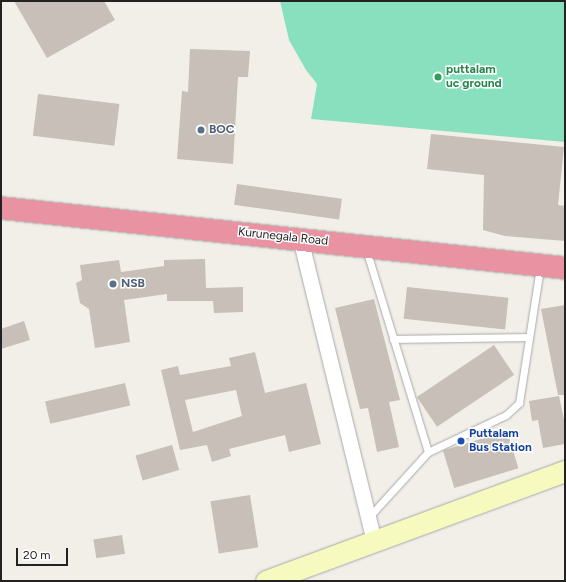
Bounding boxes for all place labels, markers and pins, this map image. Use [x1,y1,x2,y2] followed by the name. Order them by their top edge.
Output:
[446,63,502,91] place label: puttalam uc ground
[433,72,443,82] marker: puttalam uc ground
[209,123,234,137] place label: BOC
[196,125,206,135] marker: BOC
[121,277,145,291] place label: NSB
[108,279,118,289] marker: NSB
[469,427,532,455] place label: Puttalam Bus Station
[456,436,466,446] marker: Puttalam Bus Station

